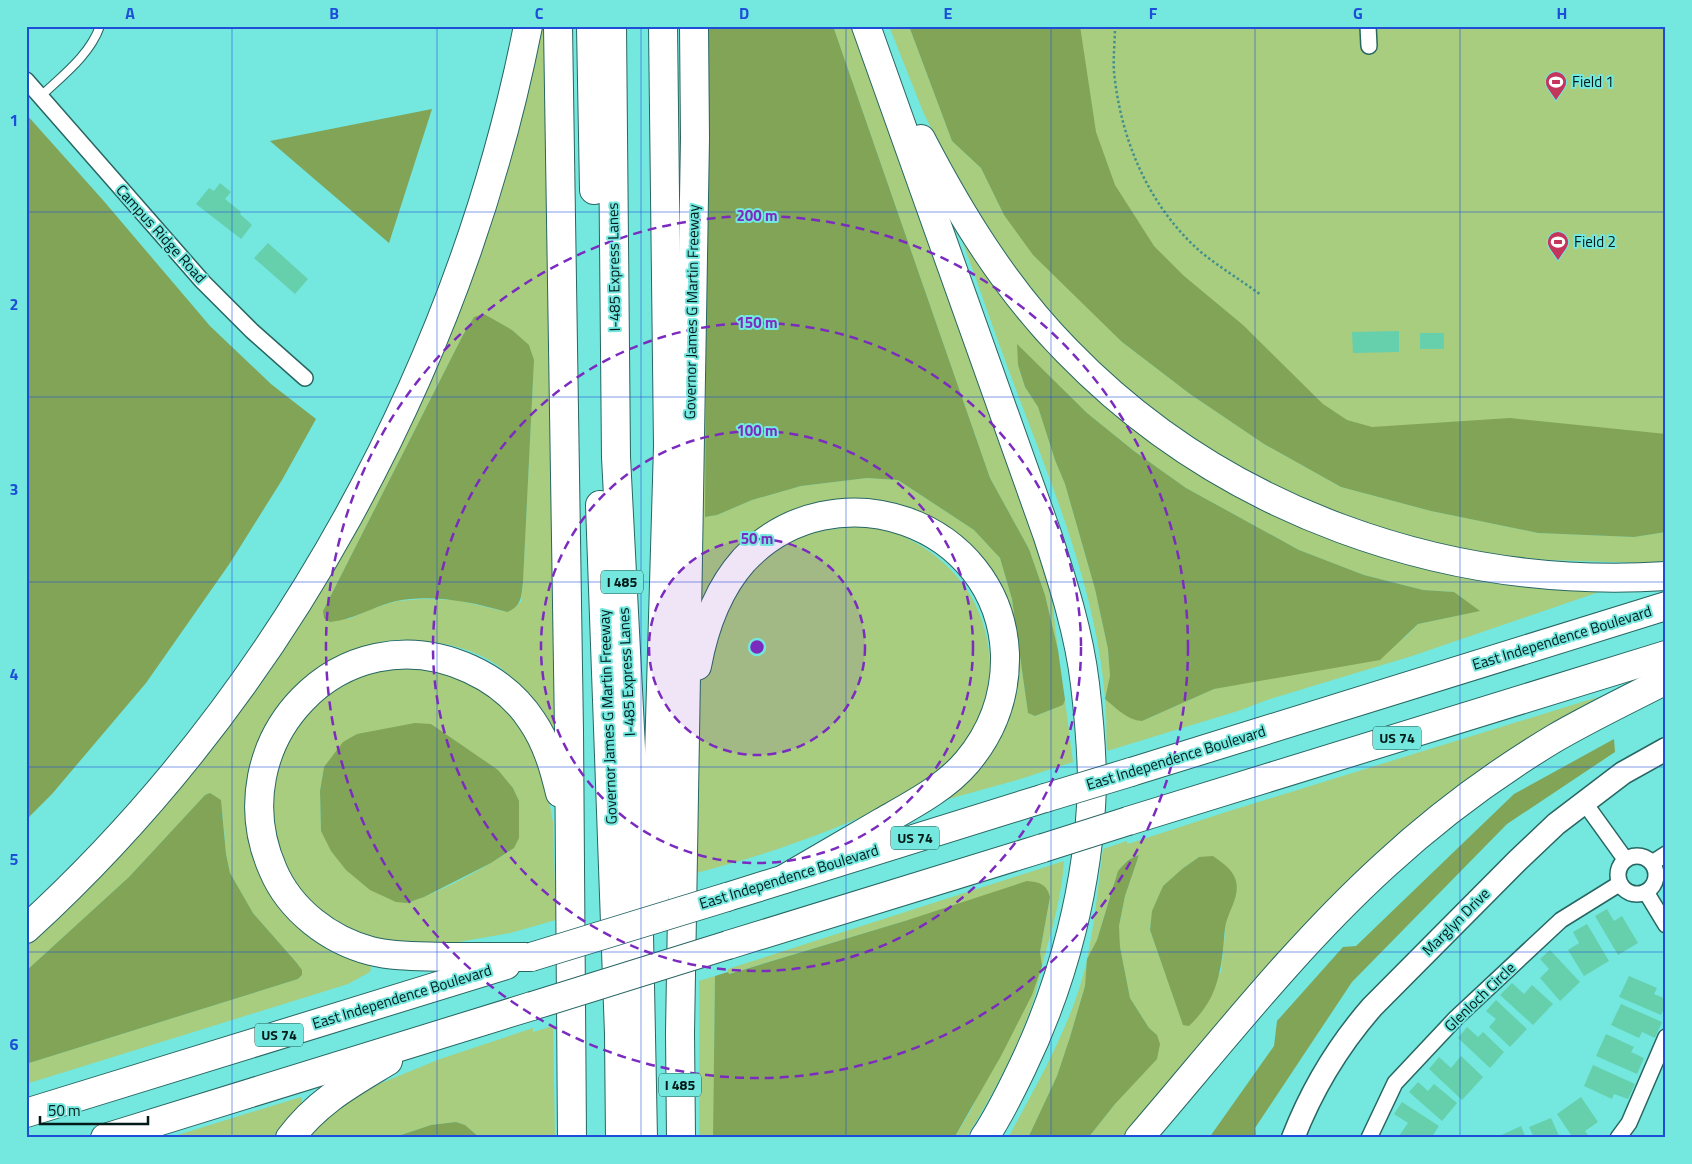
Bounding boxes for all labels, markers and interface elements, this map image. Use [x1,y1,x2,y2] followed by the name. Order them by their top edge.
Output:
[125,1,135,25] text: A
[329,1,339,25] text: B
[535,1,544,25] text: C
[739,1,749,25] text: D
[944,1,953,25] text: E
[1149,1,1158,25] text: F
[1353,1,1363,25] text: G
[1557,1,1567,25] text: H
[1544,70,1568,101] sports icon: Field 1
[1572,70,1614,93] place label: Field 1
[10,108,18,132] text: 1
[111,179,212,288] street label: Campus Ridge Road
[601,202,626,332] street label: I-485 Express Lanes
[678,204,705,420] street label: Governor James G Martin Freeway
[736,204,778,227] text: 200 m
[1546,230,1570,261] sports icon: Field 2
[1574,230,1616,253] place label: Field 2
[10,292,18,316] text: 2
[736,311,778,334] text: 150 m
[736,419,778,442] text: 100 m
[10,477,18,501] text: 3
[741,527,773,550] text: 50 m
[601,570,643,594] road number: I 485
[1469,599,1654,676] street label: East Independence Boulevard
[612,607,641,737] street label: I-485 Express Lanes
[592,609,623,825] street label: Governor James G Martin Freeway
[748,638,766,656] centre of rings
[10,662,19,686] text: 4
[1083,719,1268,796] street label: East Independence Boulevard
[1373,726,1421,750] road number: US 74
[891,826,939,850] road number: US 74
[696,838,881,915] street label: East Independence Boulevard
[10,847,19,871] text: 5
[1416,882,1495,961] street label: Marglyn Drive
[1439,957,1521,1037] street label: Glenloch Circle
[309,958,494,1035] street label: East Independence Boulevard
[255,1024,303,1046] road number: US 74
[10,1032,19,1056] text: 6
[659,1074,701,1096] road number: I 485
[40,1094,148,1126] scale bar
[48,1099,81,1122] text: 50 m

